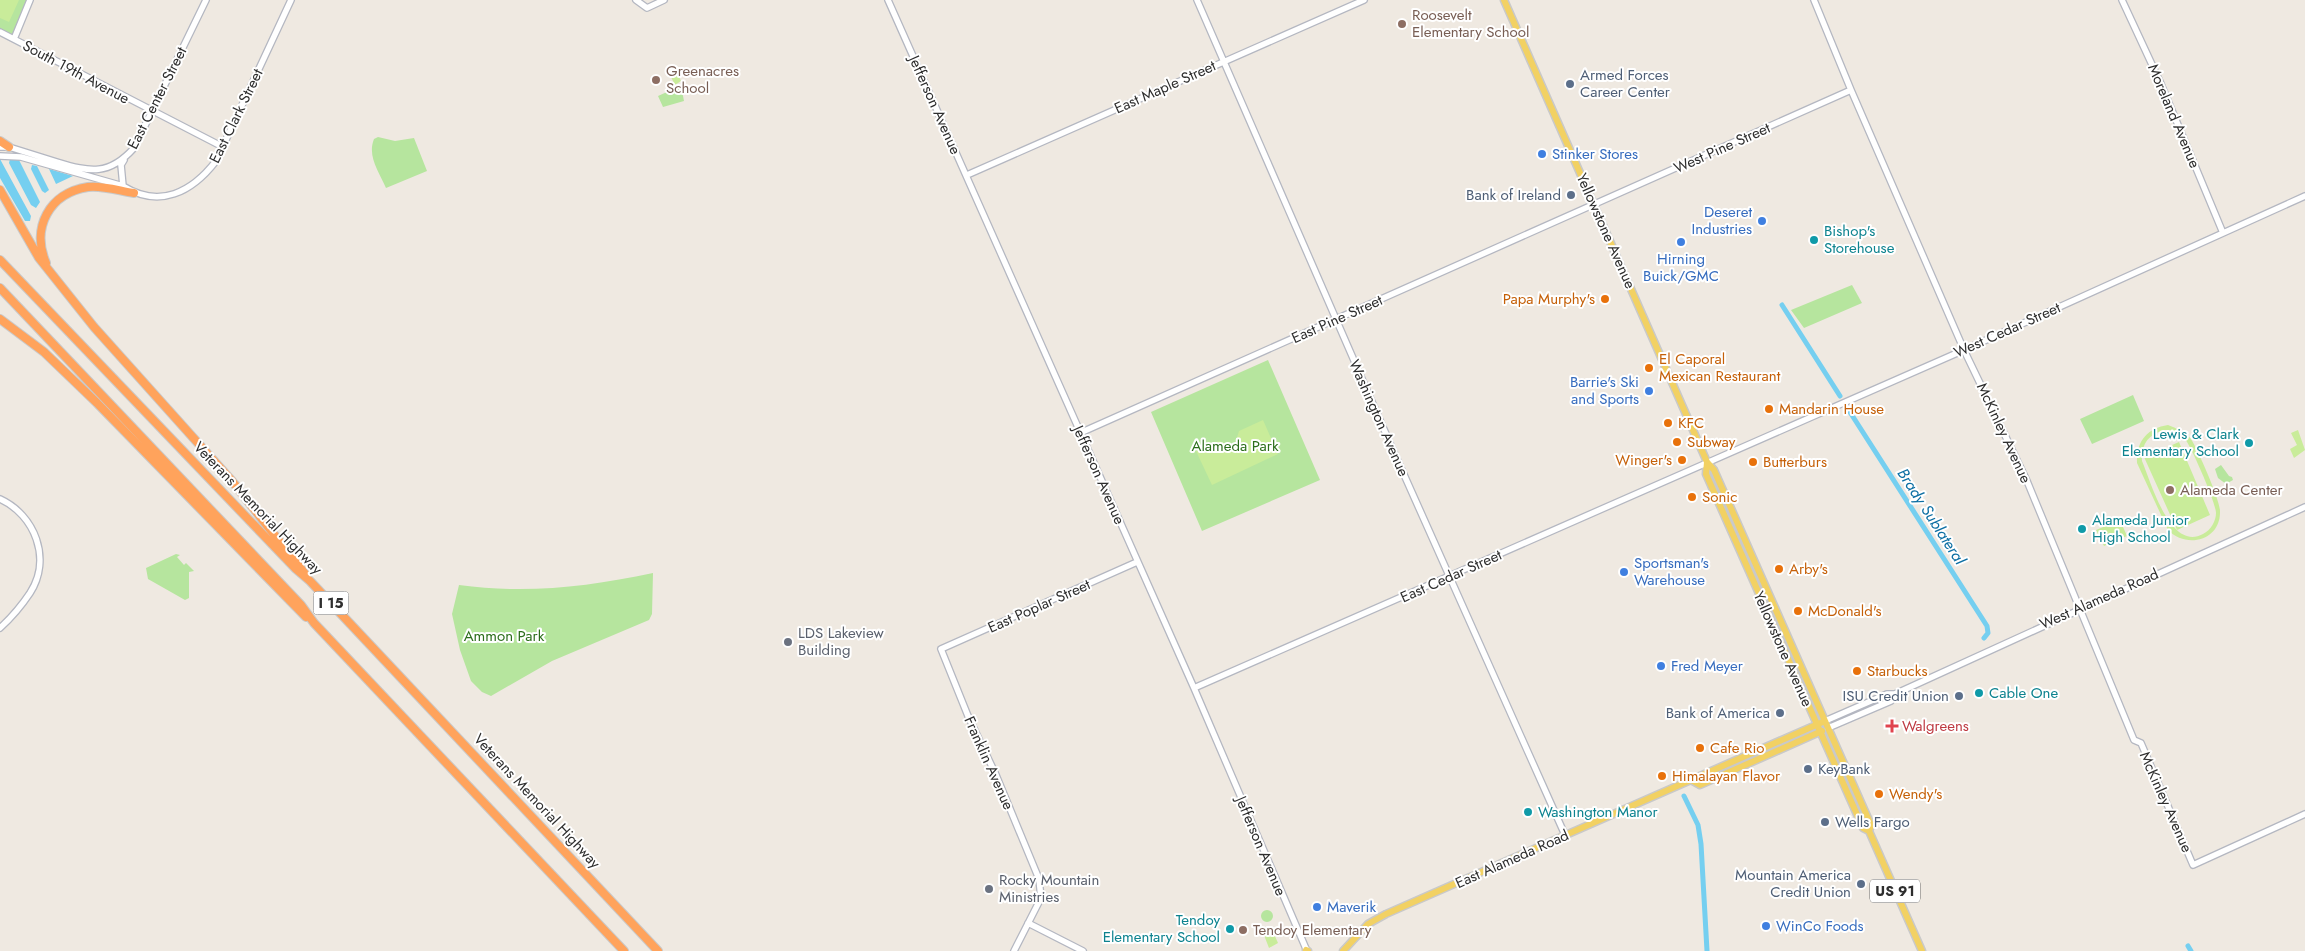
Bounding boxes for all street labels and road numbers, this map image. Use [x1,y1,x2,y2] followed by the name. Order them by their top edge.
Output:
[19,35,134,110] street label: South 19th Avenue
[122,43,192,153] street label: East Center Street
[903,50,967,158] street label: Jefferson Avenue
[1111,55,1220,119] street label: East Maple Street
[2142,60,2206,172] street label: Moreland Avenue
[204,65,269,167] street label: East Clark Street
[1670,117,1774,179] street label: West Pine Street
[1571,170,1641,293] street label: Yellowstone Avenue
[1288,289,1386,349] street label: East Pine Street
[1950,296,2064,363] street label: West Cedar Street
[1343,356,1415,480] street label: Washington Avenue
[1971,379,2037,487] street label: McKinley Avenue
[1067,420,1131,528] street label: Jefferson Avenue
[188,437,328,580] street label: Veterans Memorial Highway
[1397,544,1506,608] street label: East Cedar Street
[2036,563,2162,635] street label: West Alameda Road
[984,573,1094,638] street label: East Poplar Street
[1748,588,1818,711] street label: Yellowstone Avenue
[314,592,348,614] road number: I 15
[959,713,1020,814] street label: Franklin Avenue
[468,729,606,874] street label: Veterans Memorial Highway
[2134,748,2198,856] street label: McKinley Avenue
[1229,791,1292,899] street label: Jefferson Avenue
[1452,824,1572,894] street label: East Alameda Road
[1870,879,1920,902] road number: US 91

